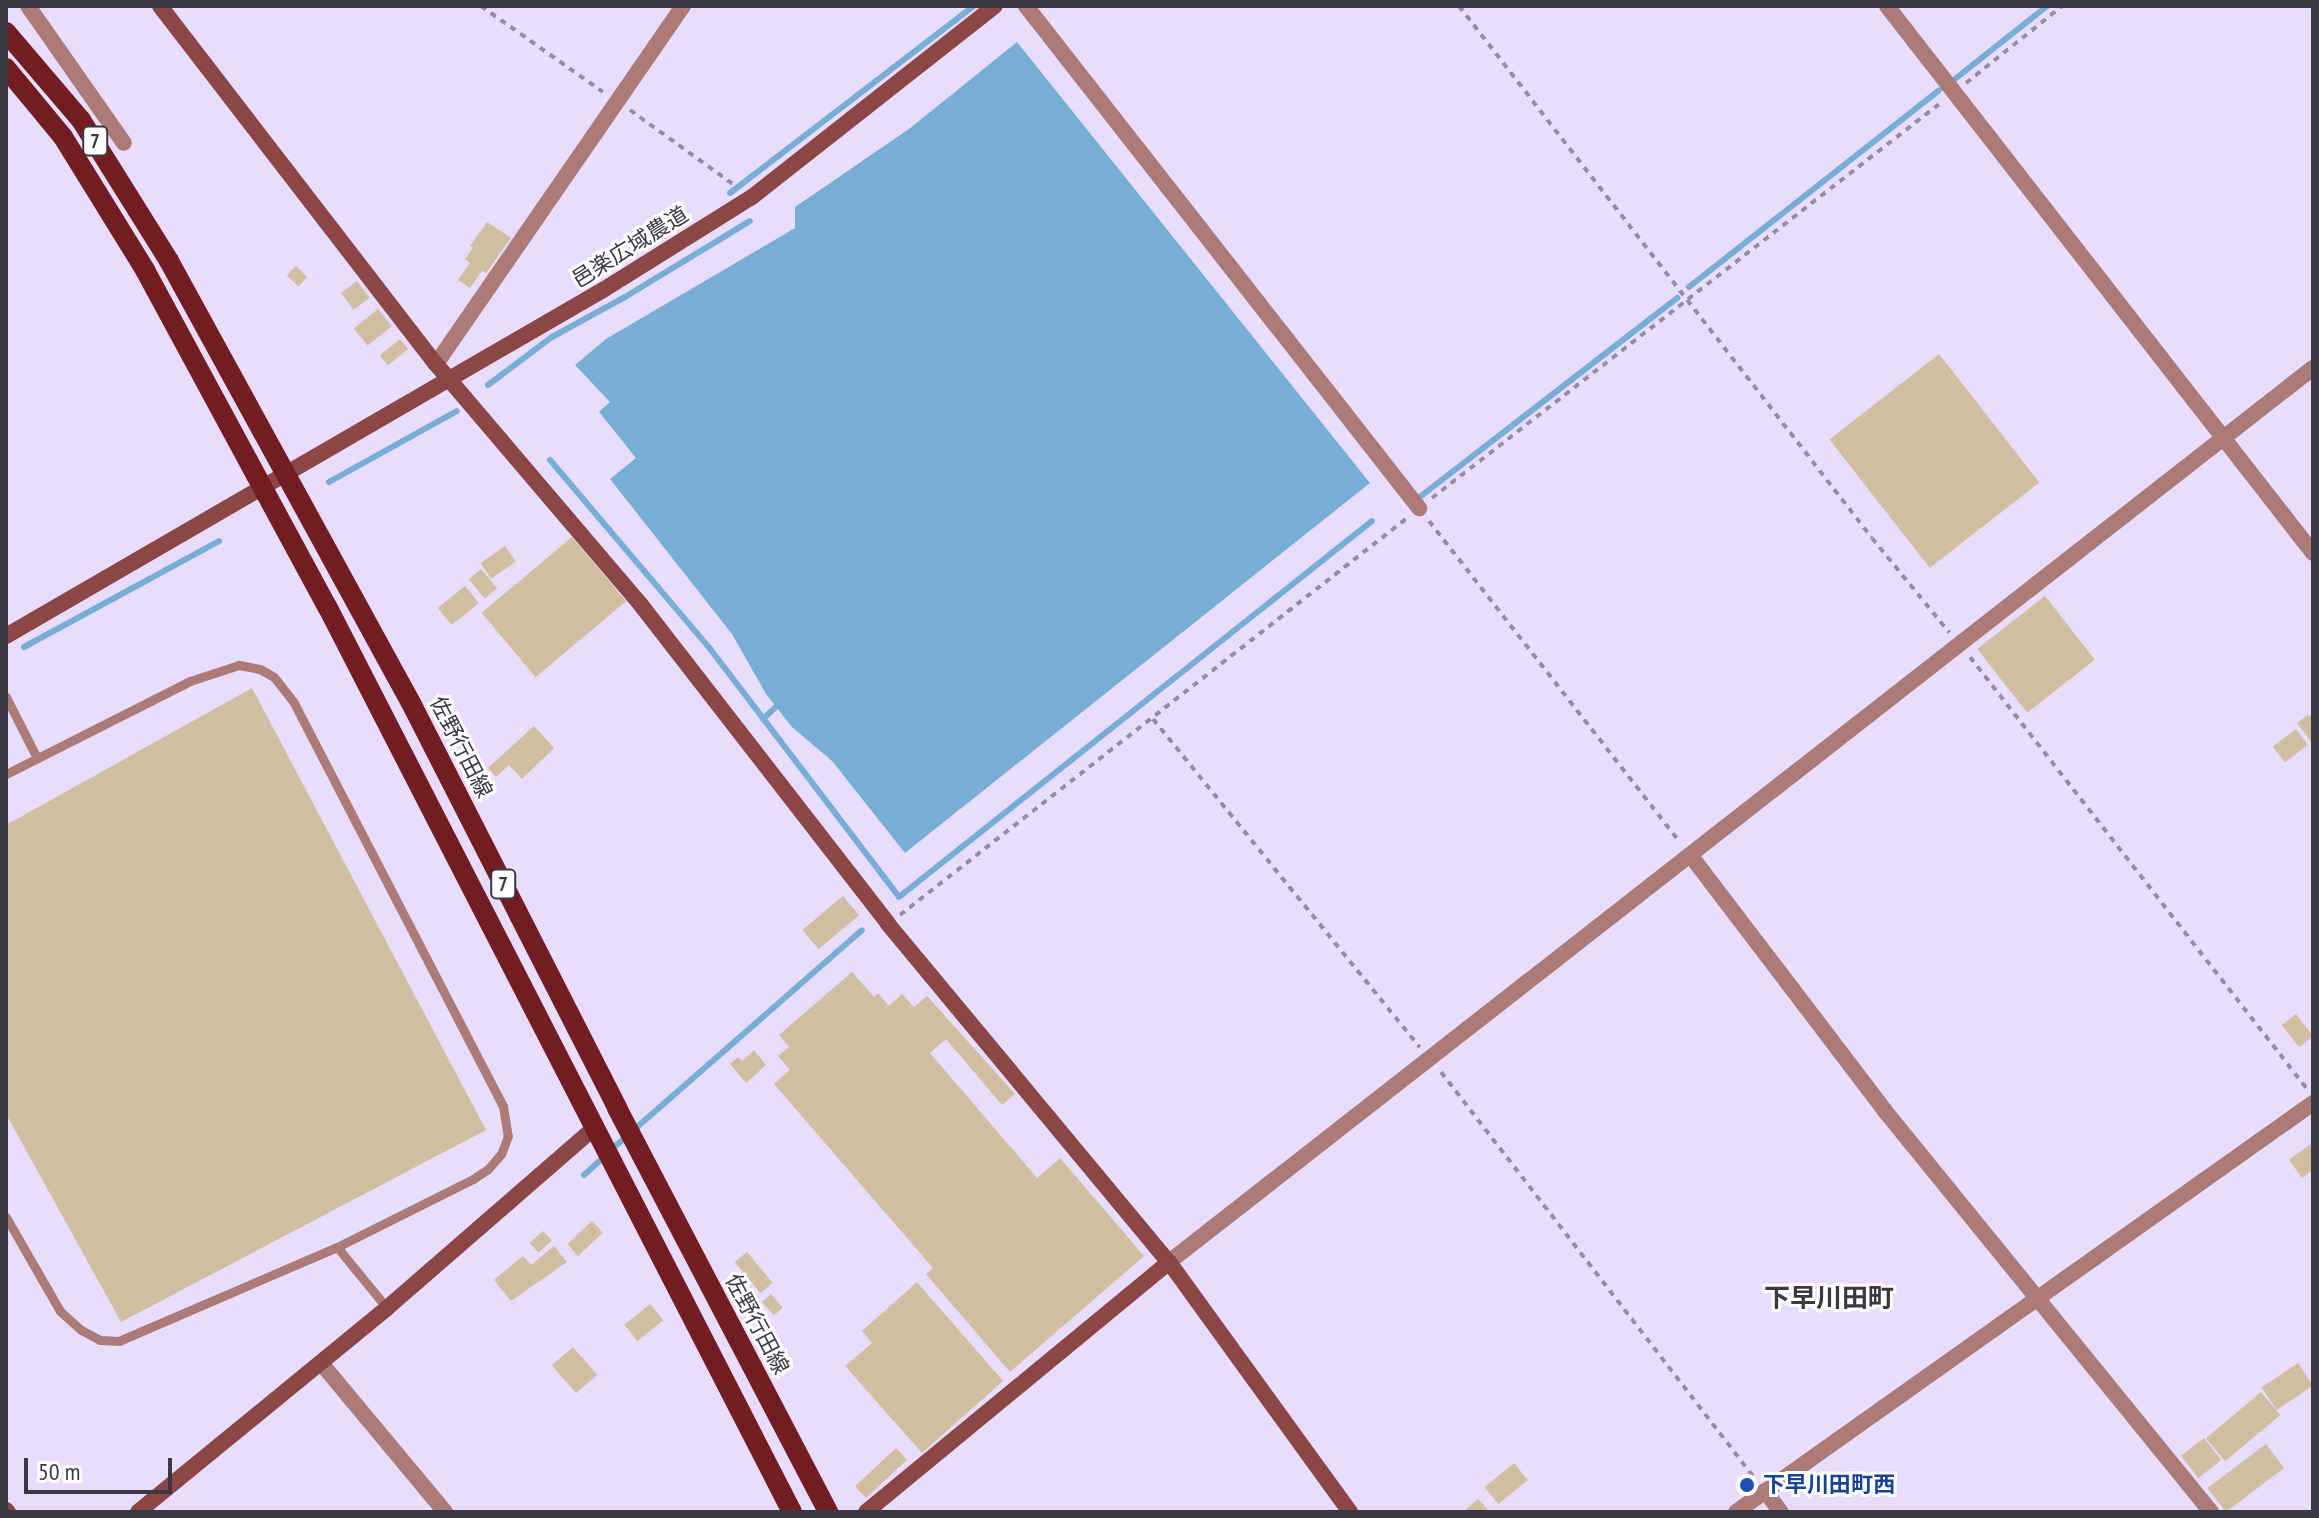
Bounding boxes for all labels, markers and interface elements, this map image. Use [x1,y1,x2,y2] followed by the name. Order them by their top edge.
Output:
[81,125,109,157] road number: 7
[567,201,693,293] street label: 邑楽広域農道
[424,692,498,802] street label: 佐野行田線
[489,868,517,900] road number: 7
[720,1269,794,1379] street label: 佐野行田線
[1764,1282,1894,1314] district label: 下早川田町
[28,1442,176,1492] scale bar
[38,1456,80,1487] text: 50 m
[1763,1472,1895,1498] place label: 下早川田町西
[1738,1476,1756,1494] marker: 下早川田町西

